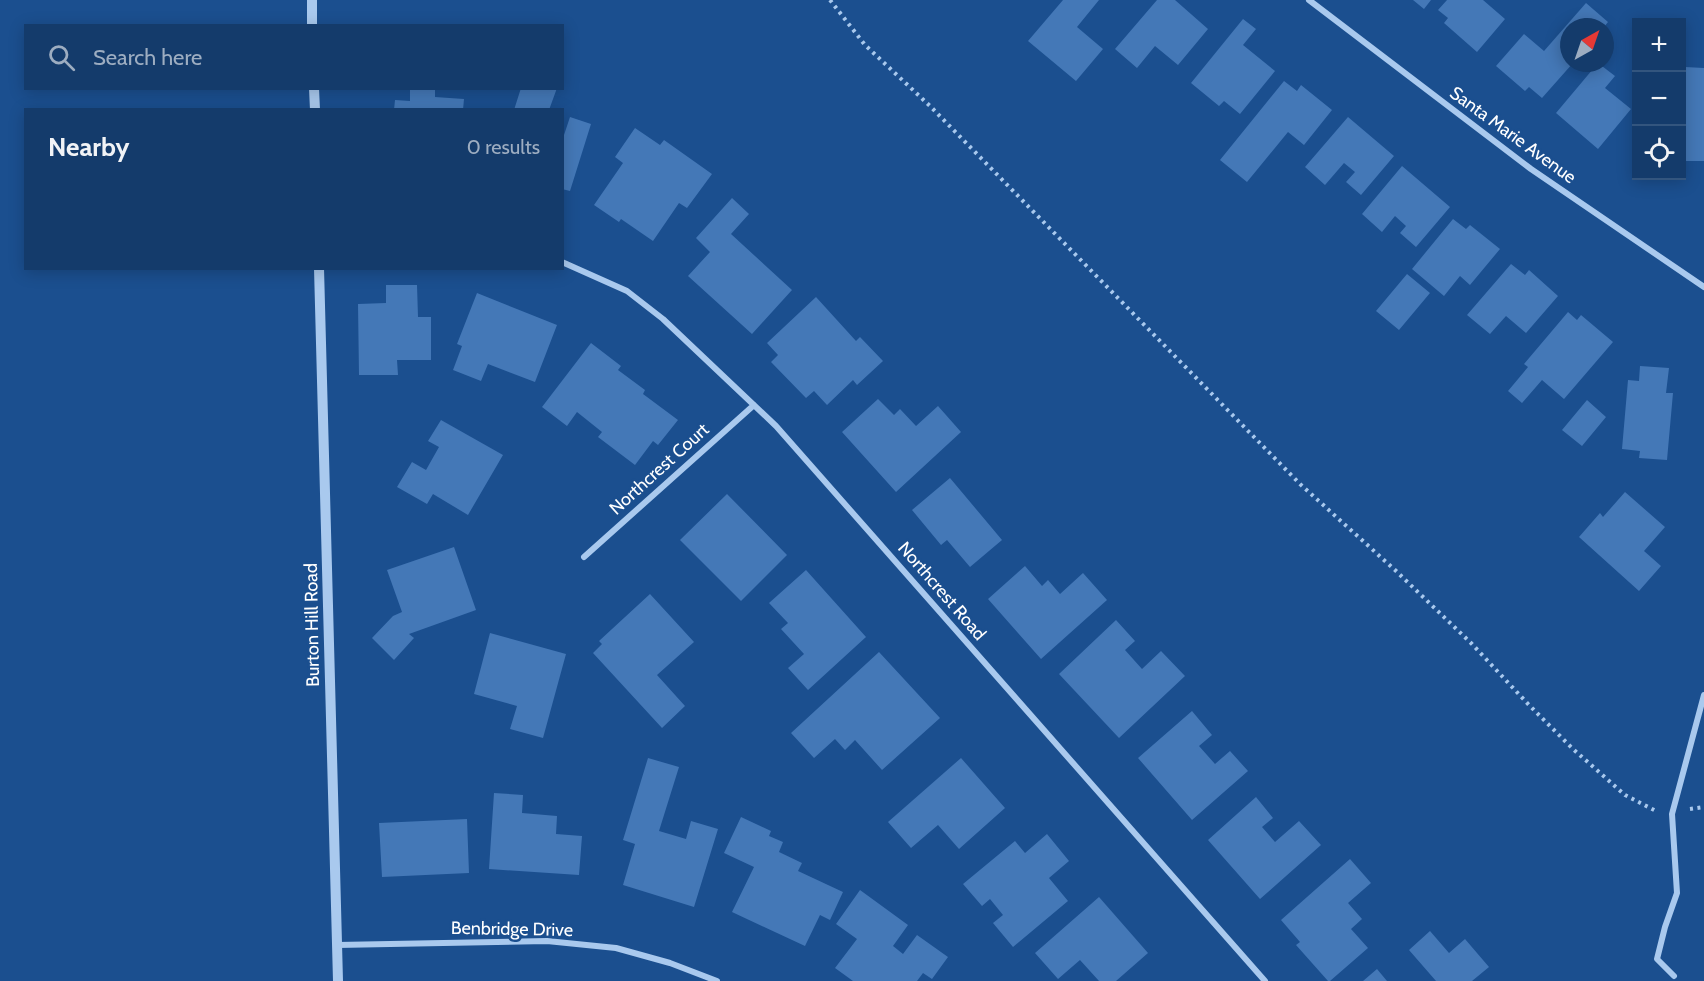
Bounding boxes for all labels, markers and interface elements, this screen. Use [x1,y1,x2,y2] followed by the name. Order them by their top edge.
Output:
[1560,18,1614,72] north arrow
[1632,18,1686,180] map controls
[1632,18,1686,72] button: +
[24,24,564,90] search box
[45,41,78,74] icon: search
[93,44,202,71] text: Search here
[1632,72,1686,126] button: −
[1446,82,1580,188] street label: Santa Marie Avenue
[1632,126,1686,180] button: locate
[48,131,129,163] text: Nearby
[467,135,540,159] text: 0 results
[605,419,713,519] street label: Northcrest Court
[893,537,991,645] street label: Northcrest Road
[300,563,324,687] street label: Burton Hill Road
[451,917,573,941] street label: Benbridge Drive

